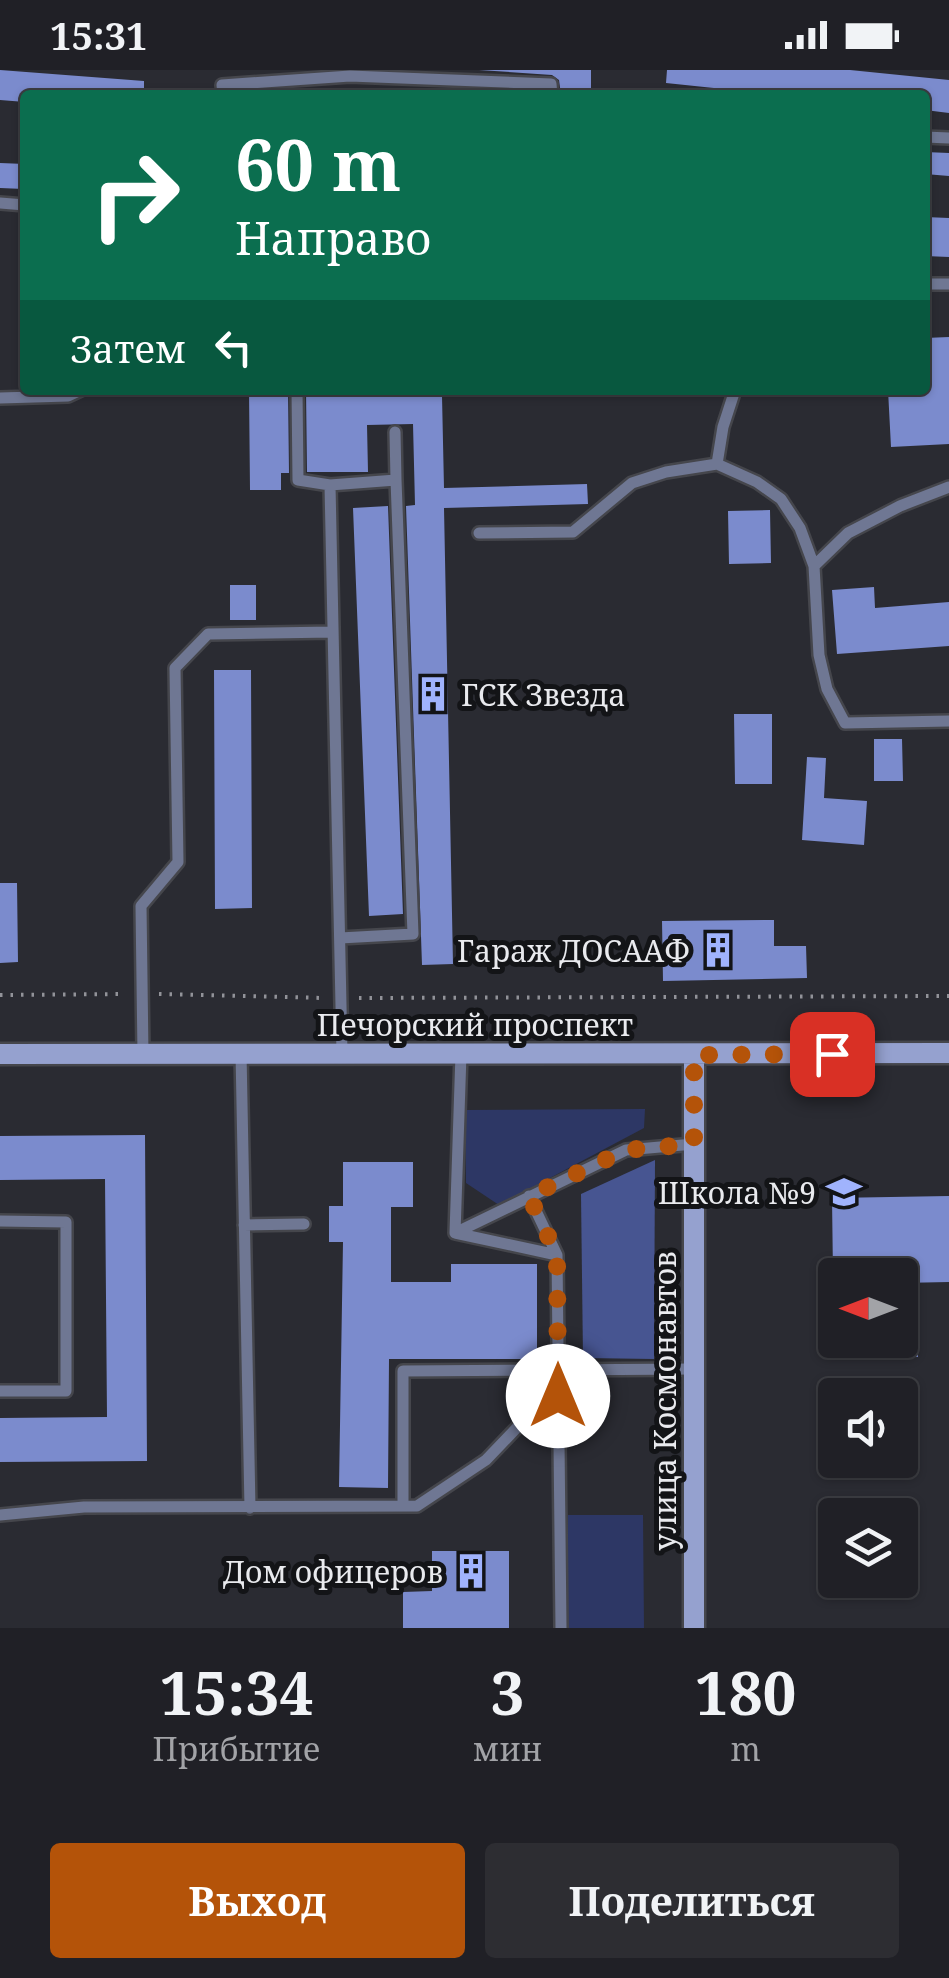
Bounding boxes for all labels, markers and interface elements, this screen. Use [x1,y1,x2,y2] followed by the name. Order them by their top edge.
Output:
[50,9,147,61] text: 15:31
[235,116,401,212] text: 60 m
[70,130,200,260] icon: right
[235,207,431,268] text: Направо
[206,320,261,375] icon: left
[70,322,186,374] text: Затем
[461,674,626,715] place label: ГСК Звезда
[414,675,452,713] building icon: ГСК Звезда
[457,930,690,971] place label: Гараж ДОСААФ
[699,931,737,969] building icon: Гараж ДОСААФ
[317,1004,633,1045] street label: Печорский проспект
[790,1012,875,1097] pin
[805,1027,860,1082] icon: arrive
[658,1172,816,1213] place label: Школа №9
[825,1173,863,1211] school or university icon: Школа №9
[644,1251,685,1551] street label: улица Космонавтов
[818,1258,918,1358] north arrow
[818,1258,918,1598] map controls
[506,1344,610,1448] position arrow
[818,1378,918,1478] button: sound
[818,1498,918,1598] button: layers
[223,1551,443,1592] place label: Дом офицеров
[452,1552,490,1590] building icon: Дом офицеров
[159,1651,313,1733] text: 15:34
[491,1651,524,1733] text: 3
[695,1651,796,1733] text: 180
[153,1727,320,1770] text: Прибытие
[473,1727,542,1770] text: мин
[730,1727,761,1770] text: m
[50,1843,465,1958] button: Выход
[485,1843,899,1958] button: Поделиться

